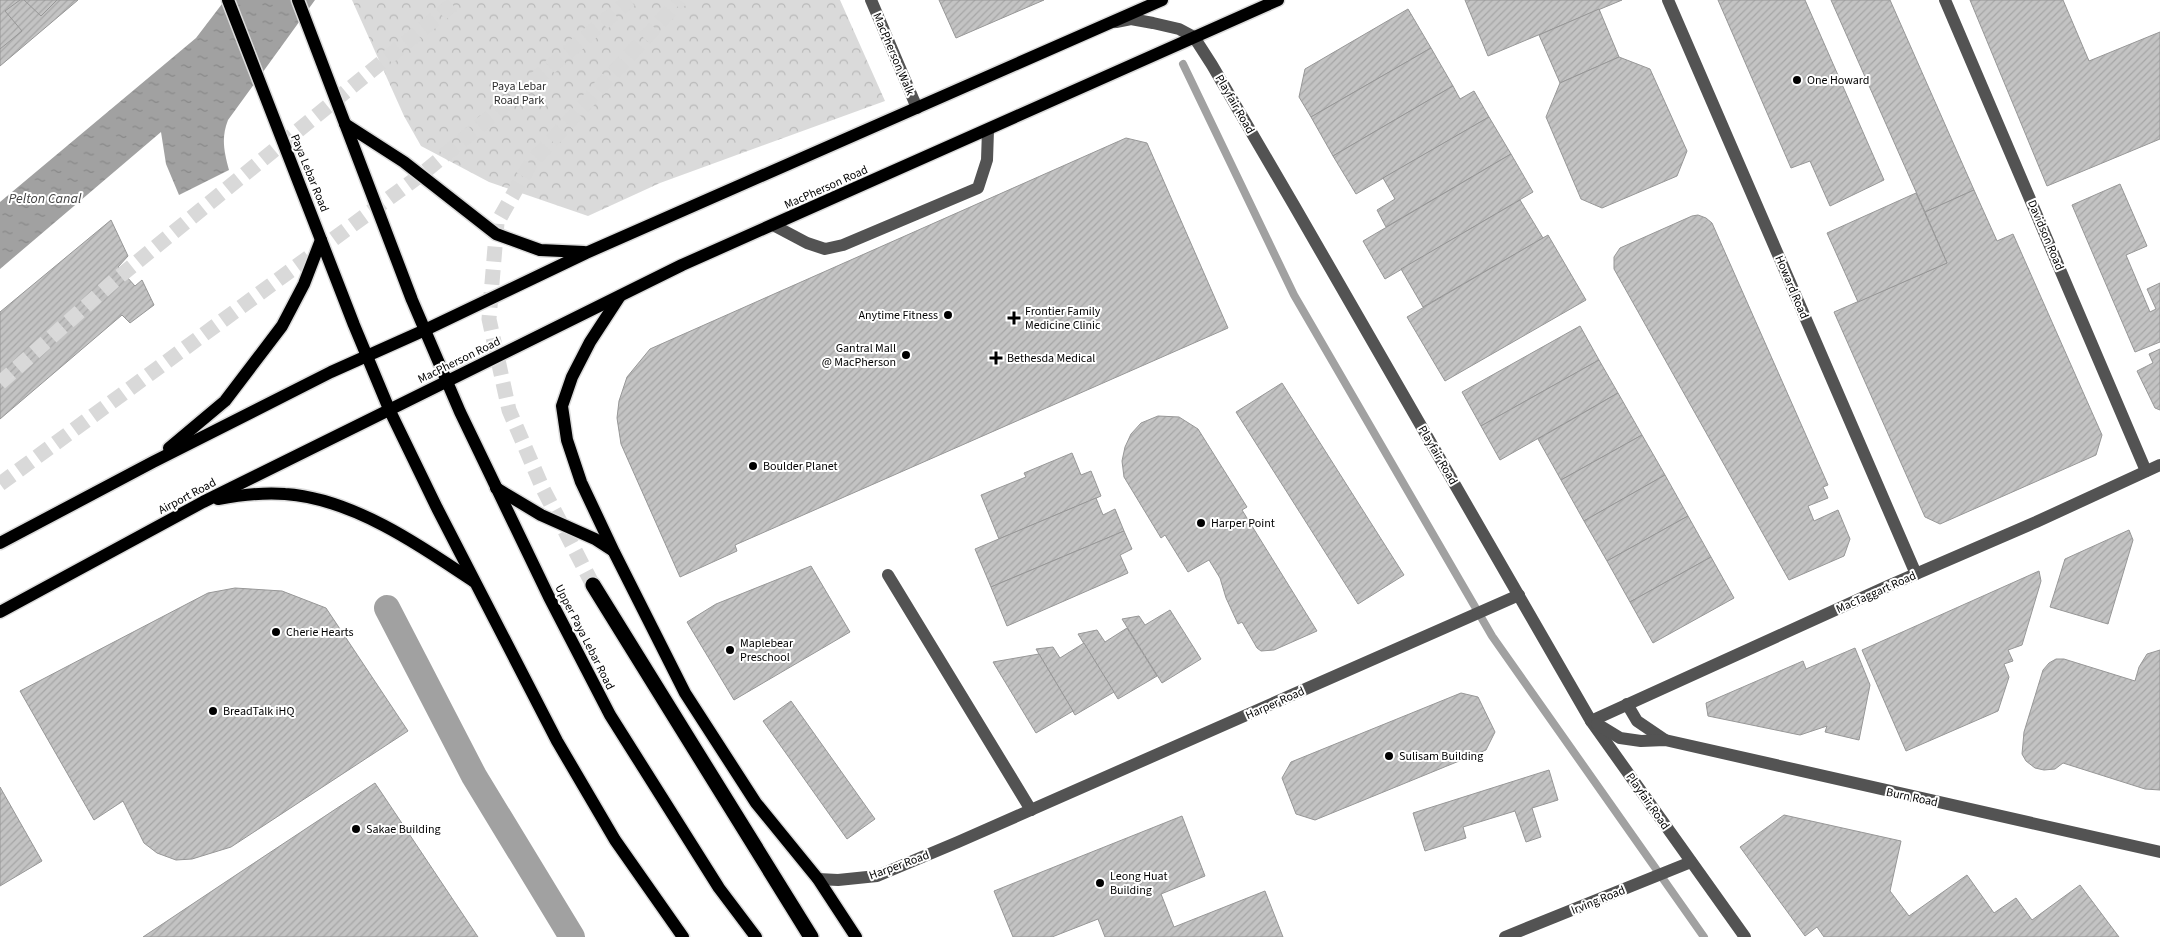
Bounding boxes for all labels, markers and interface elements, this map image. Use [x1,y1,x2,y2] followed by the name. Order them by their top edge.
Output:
[868,10,919,98] street label: MacPherson Walk
[1211,71,1258,137] street label: Playfair Road
[1807,72,1869,89] place label: One Howard
[1791,74,1803,86] marker: One Howard
[492,78,547,109] park label: Paya Lebar Road Park
[286,132,333,215] street label: Paya Lebar Road
[782,161,871,214] street label: MacPherson Road
[9,189,82,209] water label: Pelton Canal
[2023,197,2068,273] street label: Davidson Road
[1770,253,1813,322] street label: Howard Road
[1025,303,1101,334] place label: Frontier Family Medicine Clinic
[858,307,938,324] place label: Anytime Fitness
[942,309,954,321] marker: Anytime Fitness
[1007,311,1021,325] marker: Frontier Family Medicine Clinic
[415,333,503,388] street label: MacPherson Road
[822,340,896,371] place label: Gantral Mall @ MacPherson
[900,349,912,361] marker: Gantral Mall @ MacPherson
[1007,350,1095,367] place label: Bethesda Medical
[989,351,1003,365] marker: Bethesda Medical
[1414,422,1461,488] street label: Playfair Road
[763,458,838,475] place label: Boulder Planet
[747,460,759,472] marker: Boulder Planet
[155,474,219,519] street label: Airport Road
[1211,515,1275,532] place label: Harper Point
[1195,517,1207,529] marker: Harper Point
[1833,567,1919,618] street label: MacTaggart Road
[551,582,619,693] street label: Upper Paya Lebar Road
[286,624,354,641] place label: Cherie Hearts
[270,626,282,638] marker: Cherie Hearts
[740,635,794,666] place label: Maplebear Preschool
[724,644,736,656] marker: Maplebear Preschool
[1243,683,1307,724] street label: Harper Road
[223,703,294,720] place label: BreadTalk iHQ
[207,705,219,717] marker: BreadTalk iHQ
[1399,748,1483,765] place label: Sulisam Building
[1383,750,1395,762] marker: Sulisam Building
[1622,769,1674,833] street label: Playfair Road
[1884,784,1939,811] street label: Burn Road
[366,821,441,838] place label: Sakae Building
[350,823,362,835] marker: Sakae Building
[867,847,932,884] street label: Harper Road
[1110,868,1167,899] place label: Leong Huat Building
[1094,877,1106,889] marker: Leong Huat Building
[1569,882,1628,919] street label: Irving Road

